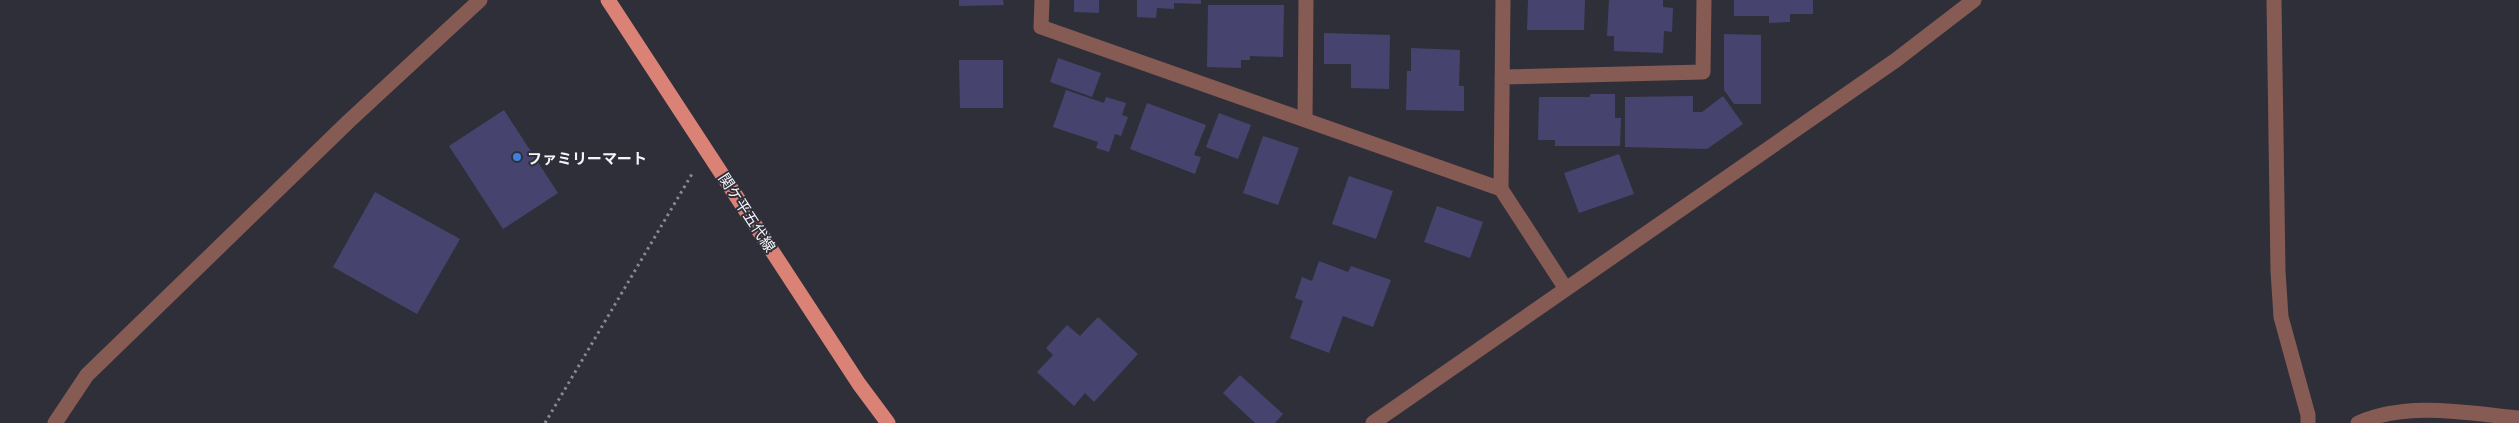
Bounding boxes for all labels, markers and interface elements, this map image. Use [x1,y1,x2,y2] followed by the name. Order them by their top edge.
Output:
[527,147,647,168] place label: ファミリーマート
[511,151,523,163] marker: ファミリーマート
[715,169,781,255] street label: 関ケ平五代線

